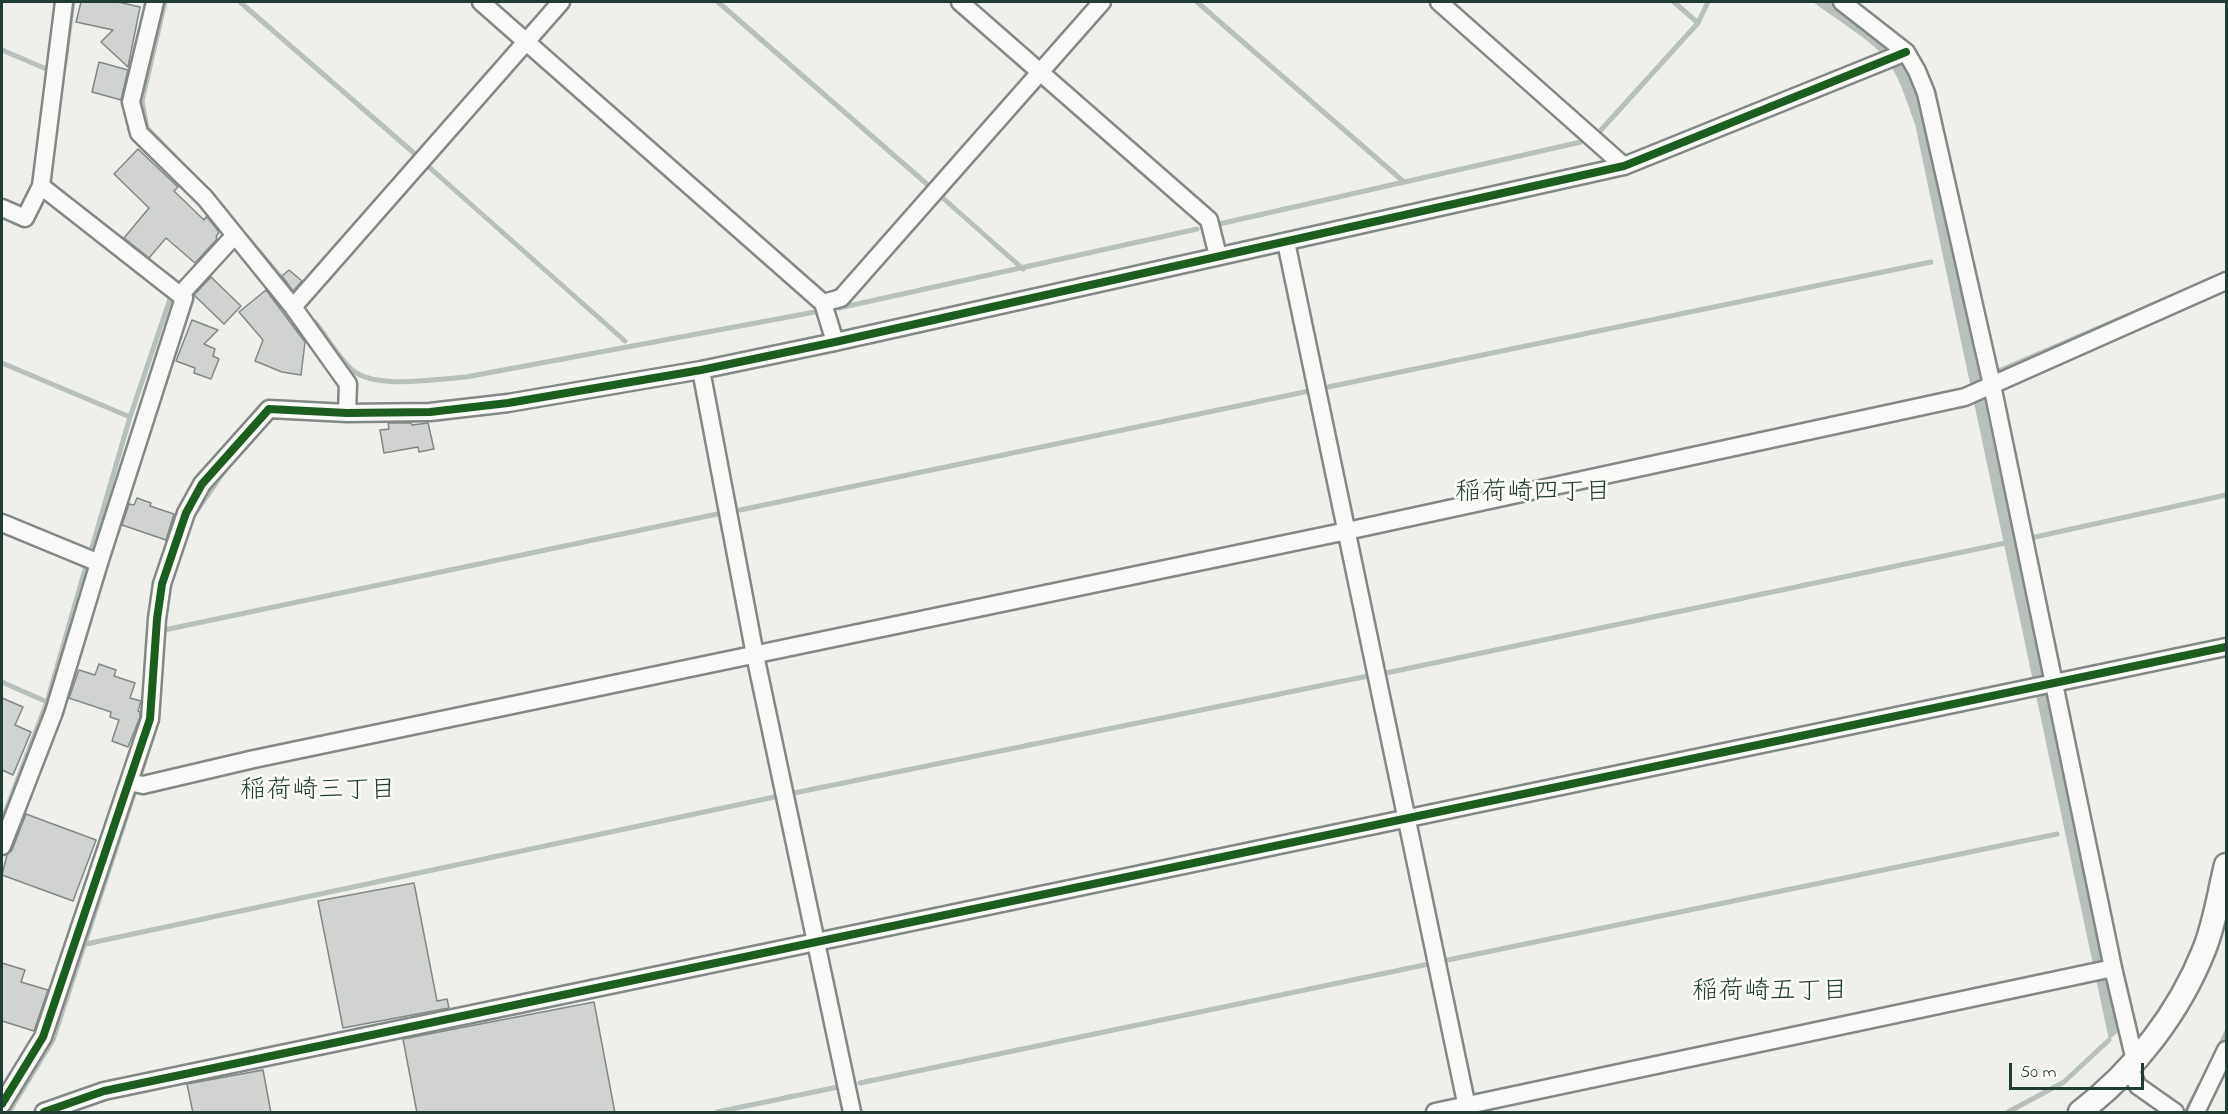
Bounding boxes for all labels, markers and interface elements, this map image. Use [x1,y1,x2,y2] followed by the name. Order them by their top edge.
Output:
[1455,479,1611,511] district label: 稲荷崎四丁目
[240,777,396,809] district label: 稲荷崎三丁目
[1692,978,1848,1010] district label: 稲荷崎五丁目
[2012,1051,2147,1089] scale bar
[2020,1060,2057,1086] text: 50 m

